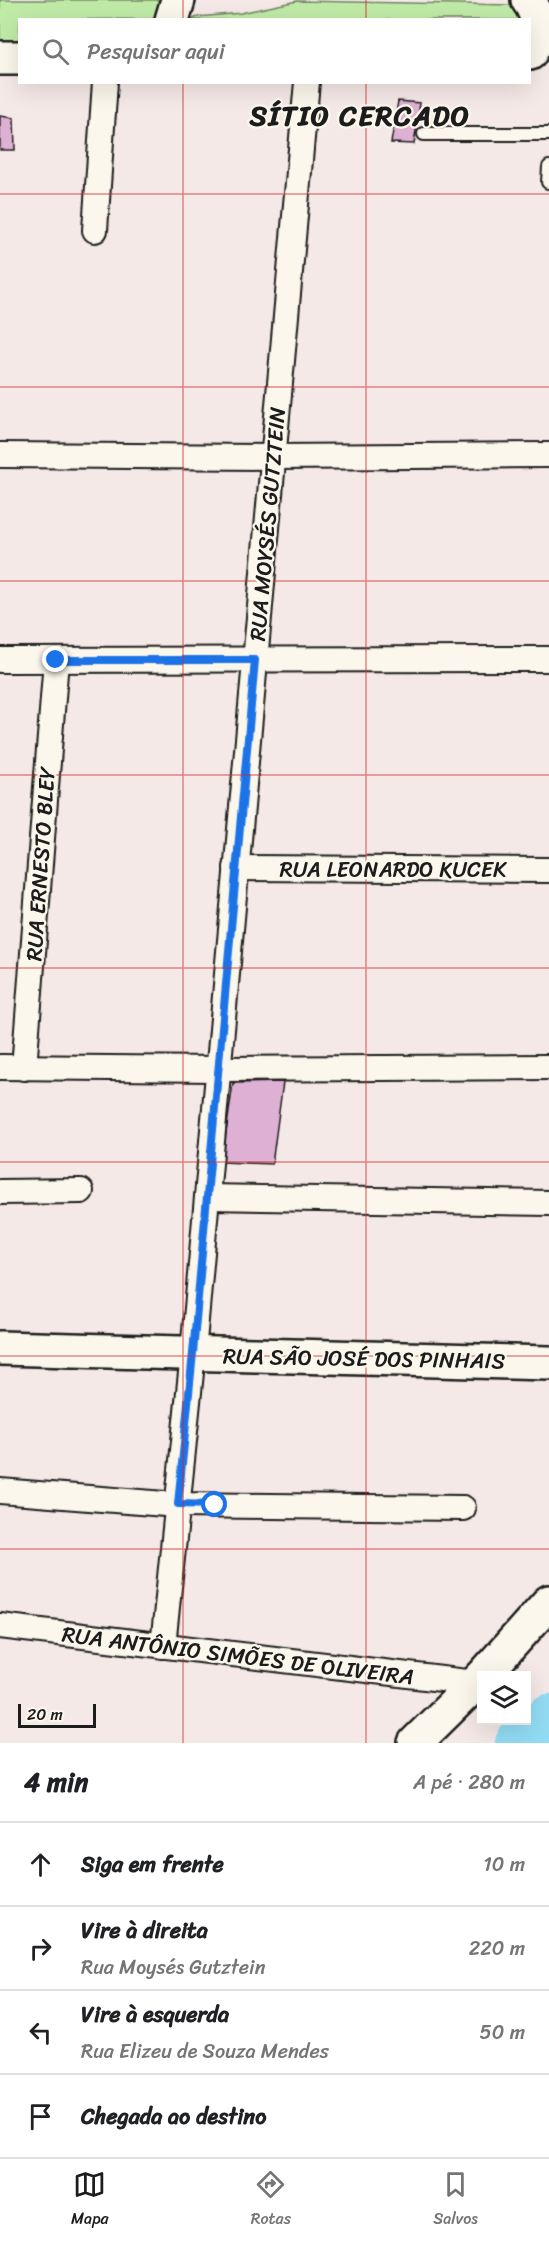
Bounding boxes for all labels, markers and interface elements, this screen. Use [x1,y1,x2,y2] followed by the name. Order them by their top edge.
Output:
[18,18,531,84] search box
[87,32,225,71] text: Pesquisar aqui
[39,35,72,68] icon: search
[249,91,471,140] district label: SÍTIO CERCADO
[238,406,297,643] street label: RUA MOYSÉS GUTZTEIN
[42,646,68,672] route end
[14,765,67,962] street label: RUA ERNESTO BLEY
[280,850,507,889] street label: RUA LEONARDO KUCEK
[222,1337,506,1380] street label: RUA SÃO JOSÉ DOS PINHAIS
[201,1491,227,1517] route start
[60,1615,416,1696] street label: RUA ANTÔNIO SIMÕES DE OLIVEIRA
[477,1671,531,1725] map controls
[477,1671,531,1725] button: layers
[27,1700,63,1729] text: 20 m
[18,1701,96,1728] scale bar
[24,1759,88,1805] text: 4 min
[413,1765,525,1800] text: A pé · 280 m
[81,1845,224,1884] text: Siga em frente
[483,1847,525,1882] text: 10 m
[24,1848,57,1881] icon: ahead
[81,1911,208,1950] text: Vire à direita
[469,1931,525,1966] text: 220 m
[24,1932,57,1965] icon: right
[81,1950,265,1985] text: Rua Moysés Gutztein
[81,1995,229,2034] text: Vire à esquerda
[480,2015,525,2050] text: 50 m
[24,2016,57,2049] icon: left
[81,2034,329,2069] text: Rua Elizeu de Souza Mendes
[81,2097,266,2136] text: Chegada ao destino
[24,2100,57,2133] icon: arrive
[71,2168,109,2233] tab: Mapa
[251,2168,291,2233] tab: Rotas
[433,2168,478,2233] tab: Salvos

